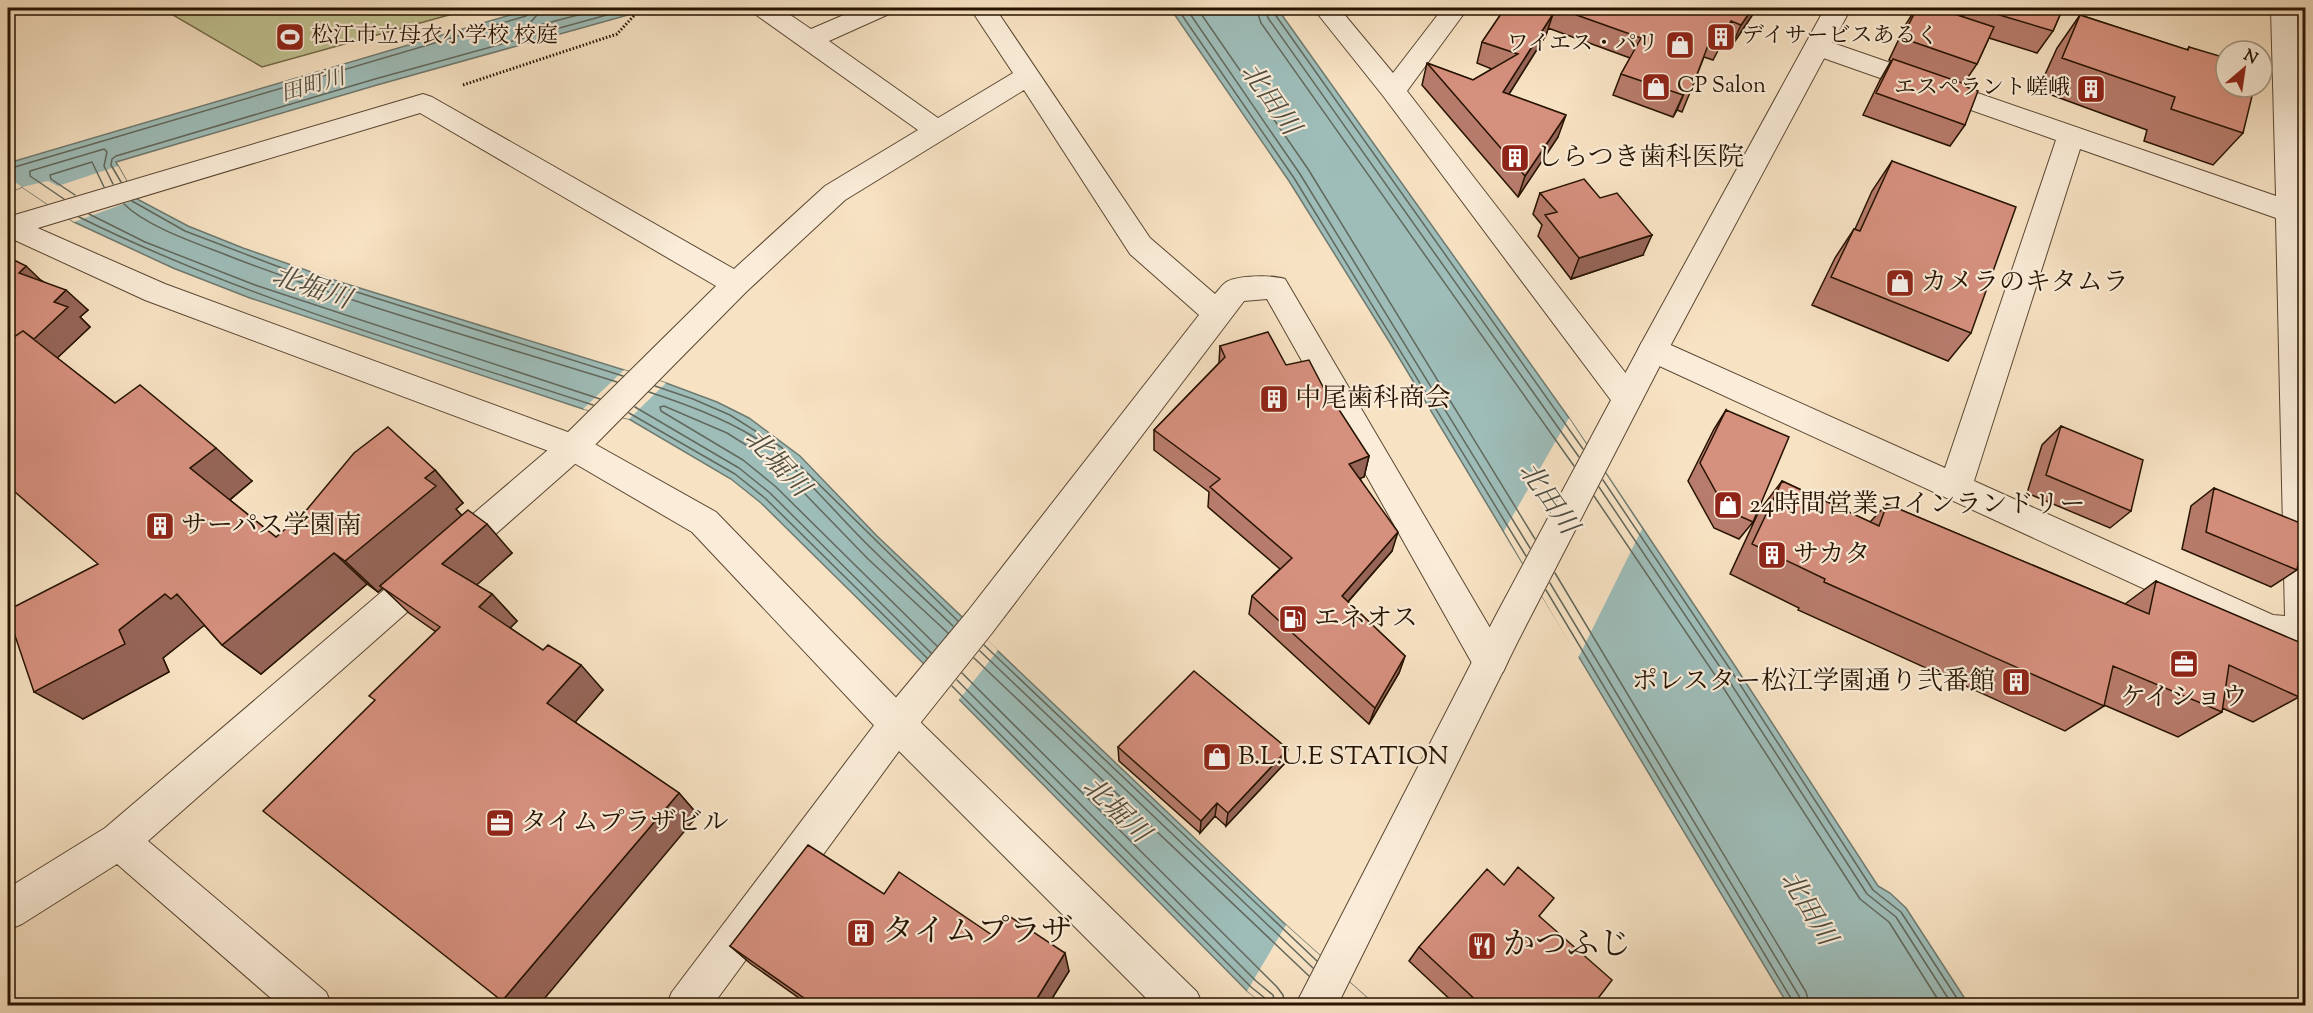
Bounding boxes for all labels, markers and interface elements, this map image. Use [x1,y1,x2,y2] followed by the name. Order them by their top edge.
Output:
[274,21,306,53] sports icon: 松江市立母衣小学校 校庭
[311,21,558,53] place label: 松江市立母衣小学校 校庭
[1705,21,1737,53] building icon: デイサービスあるく
[1742,21,1938,53] place label: デイサービスあるく
[1507,29,1659,61] place label: ワイエス・パリ
[1664,29,1696,61] shop icon: ワイエス・パリ
[2214,39,2274,99] north arrow
[2239,45,2261,71] text: N
[1230,56,1310,147] water label: 北田川
[277,62,351,111] water label: 田町川
[1640,71,1672,103] shop icon: CP Salon
[1677,71,1766,103] place label: CP Salon
[1894,73,2070,105] place label: エスペラント嵯峨
[2075,73,2107,105] building icon: エスペラント嵯峨
[1536,140,1744,177] place label: しらつき歯科医院
[1499,142,1531,174] building icon: しらつき歯科医院
[266,257,358,322] water label: 北堀川
[1921,265,2129,302] place label: カメラのキタムラ
[1884,267,1916,299] shop icon: カメラのキタムラ
[1295,381,1451,418] place label: 中尾歯科商会
[1258,383,1290,415] building icon: 中尾歯科商会
[734,421,820,509] water label: 北堀川
[1508,455,1588,546] water label: 北田川
[1749,487,2086,524] place label: 24時間営業コインランドリー
[1712,489,1744,521] shop icon: 24時間営業コインランドリー
[181,508,362,545] place label: サーパス学園南
[144,510,176,542] building icon: サーパス学園南
[1793,537,1870,574] place label: サカタ
[1756,539,1788,571] building icon: サカタ
[1314,601,1418,638] place label: エネオス
[1277,603,1309,635] fuel station icon: エネオス
[2168,648,2200,680] office icon: ケイショウ
[1632,664,1995,701] place label: ポレスター松江学園通り弐番館
[2000,666,2032,698] building icon: ポレスター松江学園通り弐番館
[2120,680,2248,717] place label: ケイショウ
[1238,739,1449,776] place label: B.L.U.E STATION
[1201,741,1233,773] shop icon: B.L.U.E STATION
[1072,769,1160,855] water label: 北堀川
[521,805,728,842] place label: タイムプラザビル
[484,807,516,839] office icon: タイムプラザビル
[1769,864,1846,956] water label: 北田川
[882,910,1073,956] place label: タイムプラザ
[845,917,877,949] building icon: タイムプラザ
[1503,923,1631,969] place label: かつふじ
[1466,930,1498,962] restaurant icon: かつふじ

